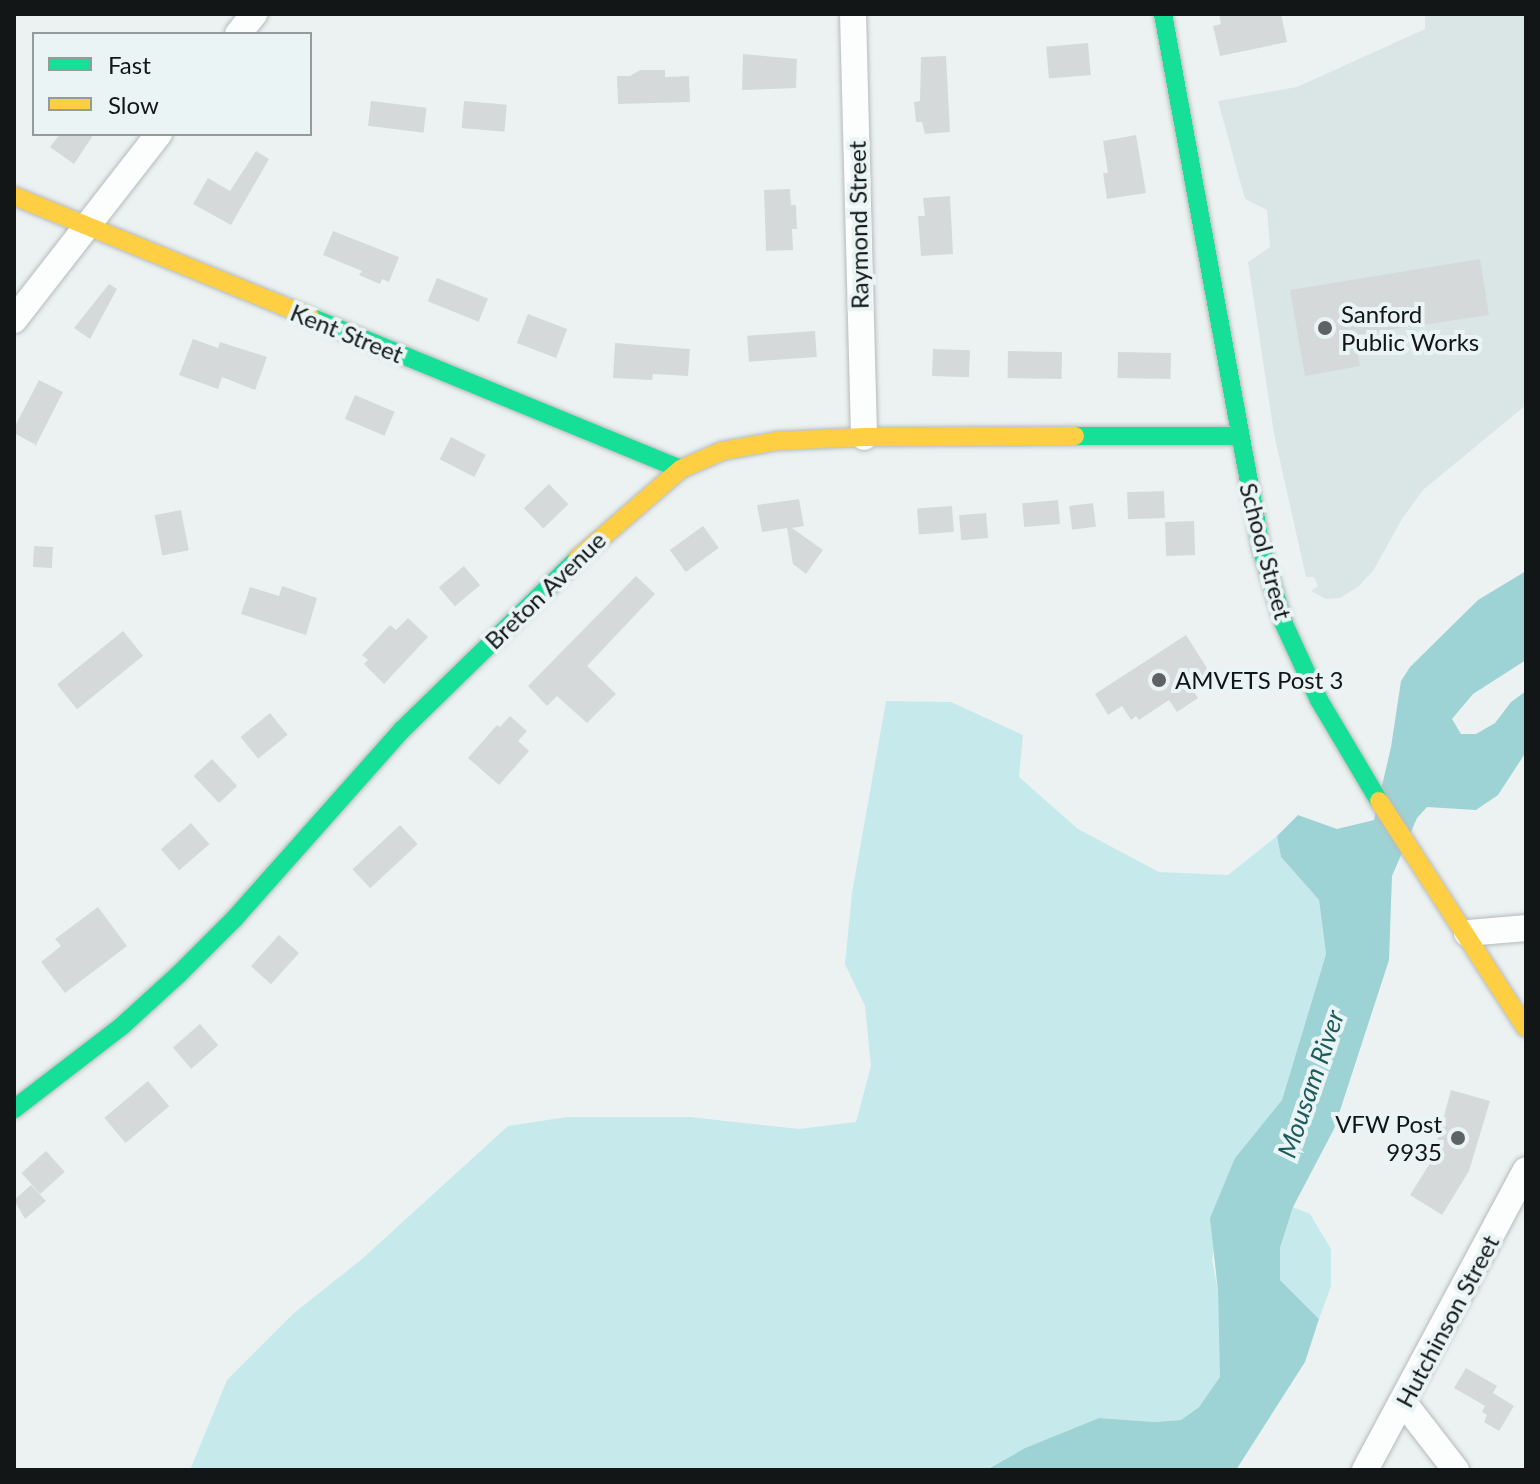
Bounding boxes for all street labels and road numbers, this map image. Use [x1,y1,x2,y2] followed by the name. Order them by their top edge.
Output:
[842,141,874,309] street label: Raymond Street
[287,297,407,369] street label: Kent Street
[1234,480,1298,622] street label: School Street
[478,525,612,655] street label: Breton Avenue
[1390,1230,1504,1412] street label: Hutchinson Street

